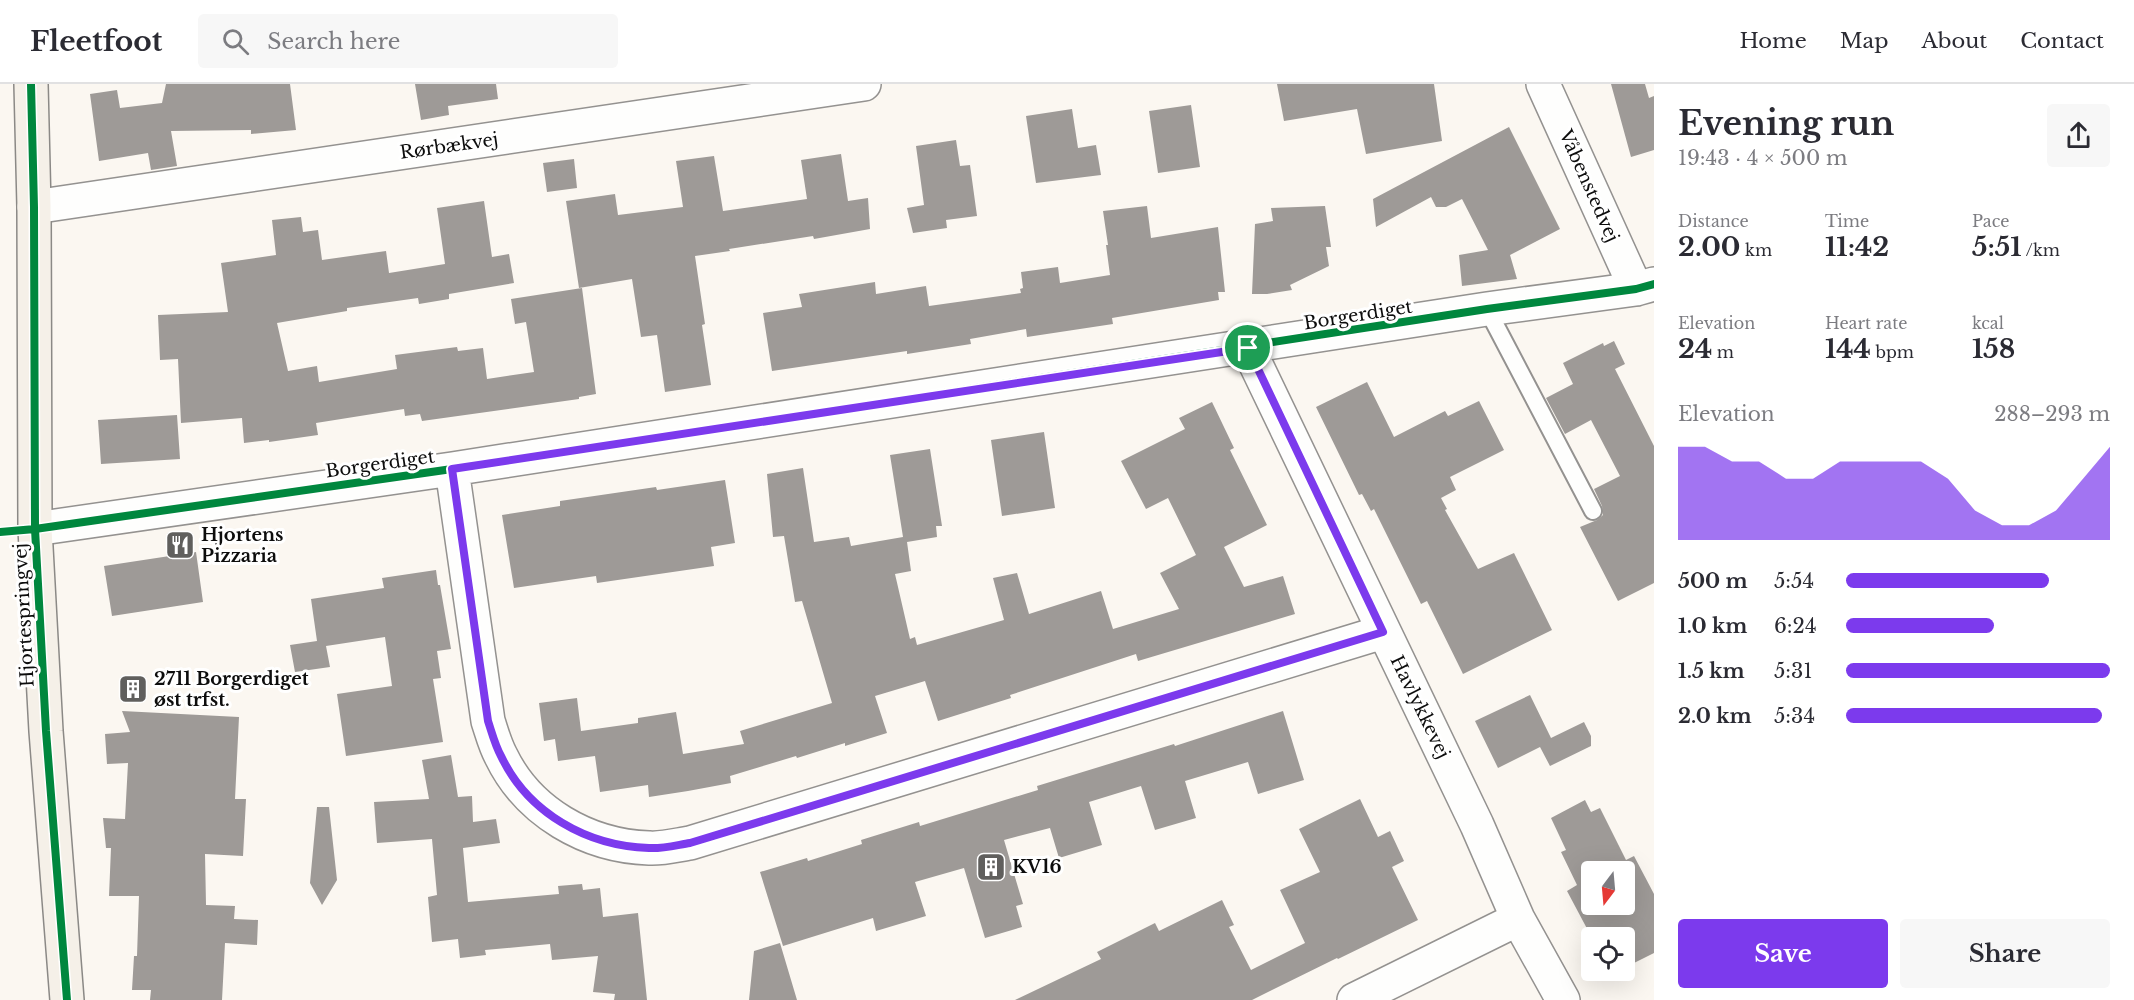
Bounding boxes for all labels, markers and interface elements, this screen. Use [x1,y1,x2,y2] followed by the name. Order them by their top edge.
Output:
[198,14,618,68] search box
[30,24,162,59] text: Fleetfoot
[219,25,252,58] icon: search
[267,28,400,55] text: Search here
[1740,28,1807,54] text: Home
[1840,28,1888,54] text: Map
[1921,28,1987,54] text: About
[2020,28,2104,54] text: Contact
[1678,103,1894,144] text: Evening run
[2047,104,2110,167] button: share
[1554,126,1624,246] street label: Våbenstedvej
[398,128,500,164] street label: Rørbækvej
[1678,146,1847,170] text: 19:43 · 4 × 500 m
[1678,211,1749,231] text: Distance
[1825,211,1869,231] text: Time
[1972,211,2009,231] text: Pace
[1678,231,1740,263] text: 2.00
[1825,231,1889,263] text: 11:42
[1972,231,2022,263] text: 5:51
[1740,240,1772,260] text: km
[2022,240,2060,260] text: /km
[1302,296,1414,334] street label: Borgerdiget
[1678,313,1755,333] text: Elevation
[1825,313,1907,333] text: Heart rate
[1972,313,2004,333] text: kcal
[1222,322,1273,373] pin
[1231,331,1264,364] icon: arrive
[1678,333,1712,365] text: 24
[1825,333,1871,365] text: 144
[1972,333,2015,365] text: 158
[1712,342,1734,362] text: m
[1871,342,1914,362] text: bpm
[1678,402,1775,426] text: Elevation
[1994,402,2110,426] text: 288–293 m
[324,445,436,483] street label: Borgerdiget
[201,524,284,567] place label: Hjortens Pizzaria
[164,529,196,561] restaurant icon: Hjortens Pizzaria
[9,542,39,688] street label: Hjortespringvej
[1678,569,1748,593] text: 500 m
[1774,569,1814,593] text: 5:54
[1678,614,1747,638] text: 1.0 km
[1774,614,1817,638] text: 6:24
[1386,652,1454,762] street label: Havlykkevej
[1678,659,1745,683] text: 1.5 km
[1774,659,1812,683] text: 5:31
[154,668,309,711] place label: 2711 Borgerdiget øst trfst.
[117,673,149,705] building icon: 2711 Borgerdiget øst trfst.
[1678,704,1752,728] text: 2.0 km
[1774,704,1815,728] text: 5:34
[975,851,1007,883] building icon: KV16
[1012,856,1062,878] place label: KV16
[1581,861,1635,915] north arrow
[1581,861,1635,981] map controls
[1678,919,1888,988] button: Save
[1900,919,2110,988] button: Share
[1581,927,1635,981] button: locate

